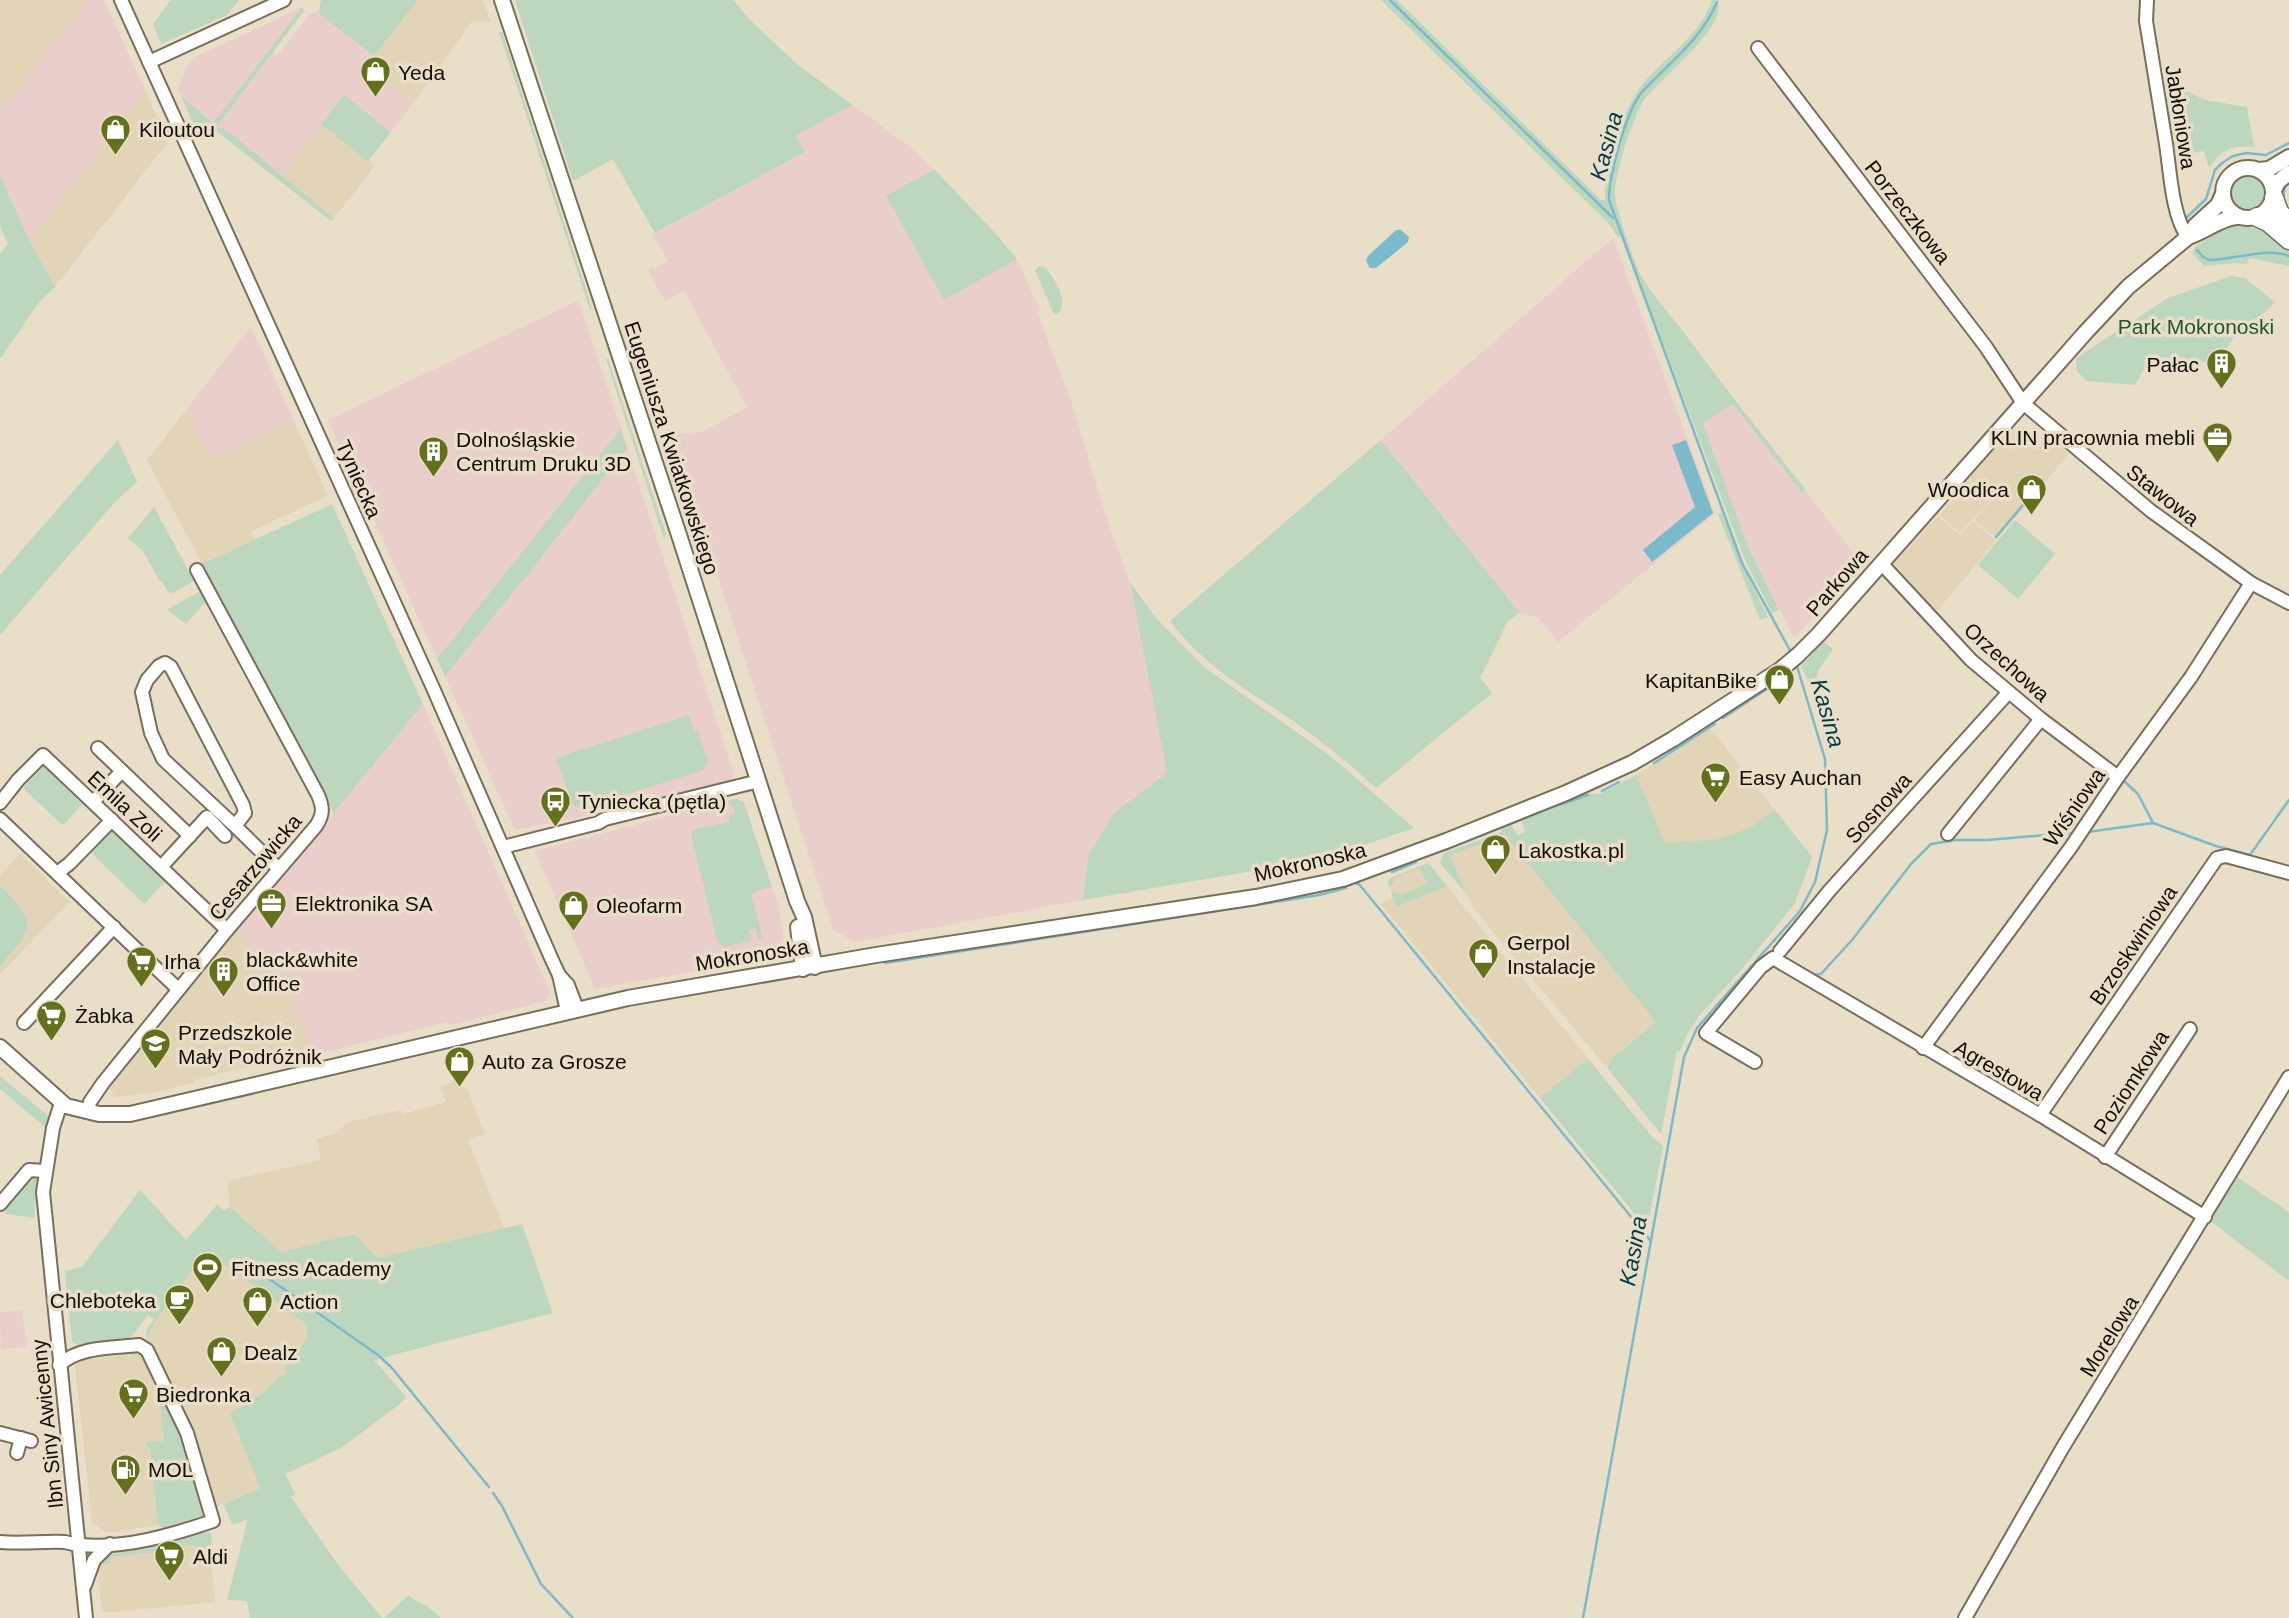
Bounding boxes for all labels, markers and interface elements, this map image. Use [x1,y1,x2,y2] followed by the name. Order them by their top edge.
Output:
[358,55,392,99] shop icon: Yeda
[398,61,445,84] place label: Yeda
[2161,63,2201,171] street label: Jabłoniowa
[1584,109,1628,183] water label: Kasina
[99,112,133,156] shop icon: Kiloutou
[139,118,215,141] place label: Kiloutou
[1860,156,1956,269] street label: Porzeczkowa
[2118,315,2274,338] park label: Park Mokronoski
[620,318,724,578] street label: Eugeniusza Kwiatkowskiego
[2205,347,2239,391] building icon: Pałac
[2146,353,2199,376] place label: Pałac
[2201,420,2235,464] office icon: KLIN pracownia mebli
[1991,426,2195,449] place label: KLIN pracownia mebli
[456,428,631,475] place label: Dolnośląskie Centrum Druku 3D
[416,434,450,478] building icon: Dolnośląskie Centrum Druku 3D
[332,436,386,522] street label: Tyniecka
[2122,460,2204,530] street label: Stawowa
[2015,472,2049,516] shop icon: Woodica
[1928,478,2009,501] place label: Woodica
[1802,543,1873,620] street label: Parkowa
[1960,618,2054,706] street label: Orzechowa
[1763,663,1797,707] shop icon: KapitanBike
[1645,669,1757,692] place label: KapitanBike
[1806,676,1850,750] water label: Kasina
[1699,760,1733,804] supermarket icon: Easy Auchan
[2039,763,2109,850] street label: Wiśniowa
[83,766,167,846] street label: Emila Zoli
[1739,766,1862,789] place label: Easy Auchan
[1841,768,1916,848] street label: Sosnowa
[538,784,572,828] bus stop icon: Tyniecka (pętla)
[578,790,726,813] place label: Tyniecka (pętla)
[204,809,306,924] street label: Cesarzowicka
[1478,833,1512,877] shop icon: Lakostka.pl
[1252,838,1369,886] street label: Mokronoska
[1518,839,1624,862] place label: Lakostka.pl
[2085,881,2182,1009] street label: Brzoskwiniowa
[255,886,289,930] office icon: Elektronika SA
[556,888,590,932] shop icon: Oleofarm
[295,892,433,915] place label: Elektronika SA
[596,894,682,917] place label: Oleofarm
[1507,931,1596,978] place label: Gerpol Instalacje
[694,935,811,975] street label: Mokronoska
[1467,937,1501,981] shop icon: Gerpol Instalacje
[124,944,158,988] supermarket icon: Irha
[246,948,358,995] place label: black&white Office
[164,950,201,973] place label: Irha
[206,954,240,998] building icon: black&white Office
[35,998,69,1042] supermarket icon: Żabka
[75,1004,134,1027] place label: Żabka
[178,1021,322,1068] place label: Przedszkole Mały Podróżnik
[2089,1026,2173,1138] street label: Poziomkowa
[138,1027,172,1071] school or university icon: Przedszkole Mały Podróżnik
[1950,1035,2048,1105] street label: Agrestowa
[442,1044,476,1088] shop icon: Auto za Grosze
[482,1050,627,1073] place label: Auto za Grosze
[1614,1214,1652,1288] water label: Kasina
[191,1251,225,1295] sports icon: Fitness Academy
[231,1257,391,1280] place label: Fitness Academy
[162,1283,196,1327] cafe icon: Chleboteka
[240,1284,274,1328] shop icon: Action
[50,1289,156,1312] place label: Chleboteka
[280,1290,338,1313] place label: Action
[2075,1291,2143,1381] street label: Morelowa
[204,1335,238,1379] shop icon: Dealz
[27,1338,67,1510] street label: Ibn Siny Awicenny
[244,1341,298,1364] place label: Dealz
[116,1377,150,1421] supermarket icon: Biedronka
[156,1383,251,1406] place label: Biedronka
[108,1452,142,1496] fuel station icon: MOL
[148,1458,194,1481] place label: MOL
[153,1539,187,1583] supermarket icon: Aldi
[193,1545,228,1568] place label: Aldi

